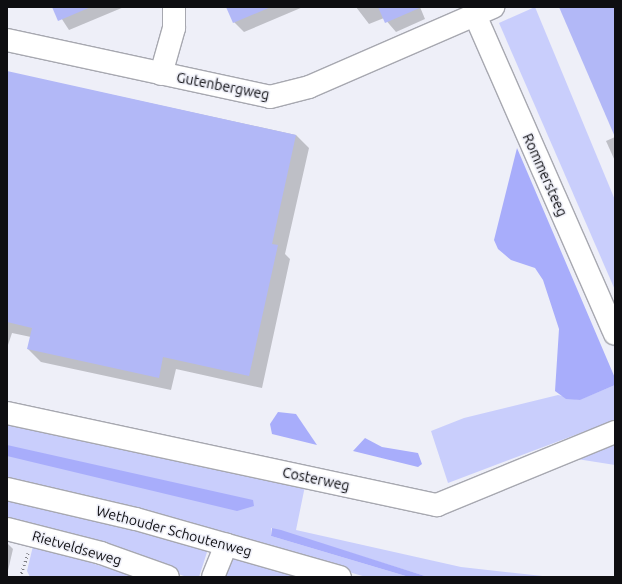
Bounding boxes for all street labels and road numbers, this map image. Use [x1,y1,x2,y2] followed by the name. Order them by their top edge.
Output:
[175,69,271,103] street label: Gutenbergweg
[519,131,571,219] street label: Rommersteeg
[281,464,351,494] street label: Costerweg
[94,502,254,560] street label: Wethouder Schoutenweg
[30,527,124,569] street label: Rietveldseweg

